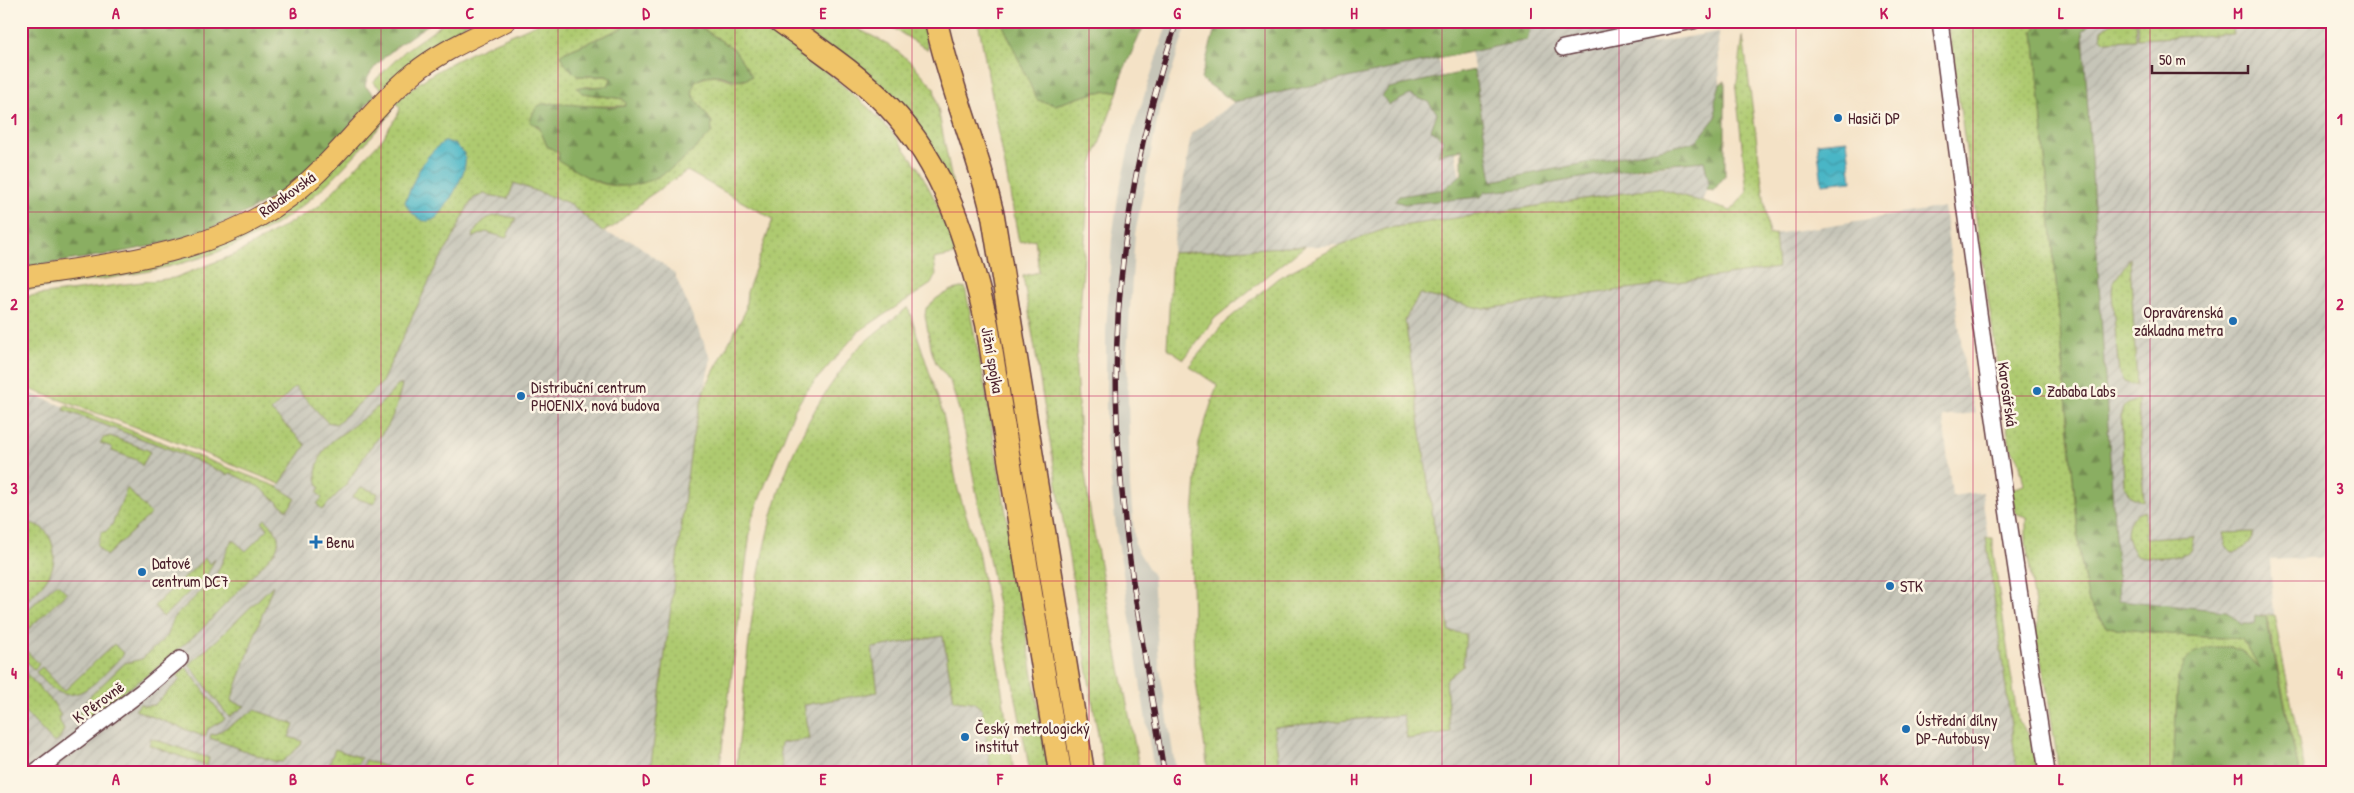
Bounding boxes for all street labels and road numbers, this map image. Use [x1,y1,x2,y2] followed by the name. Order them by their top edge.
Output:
[254,166,320,222] street label: Rabakovská
[976,325,1010,395] street label: Jižní spojka
[1993,360,2023,428] street label: Karosářská
[68,675,129,728] street label: K Pérovně

